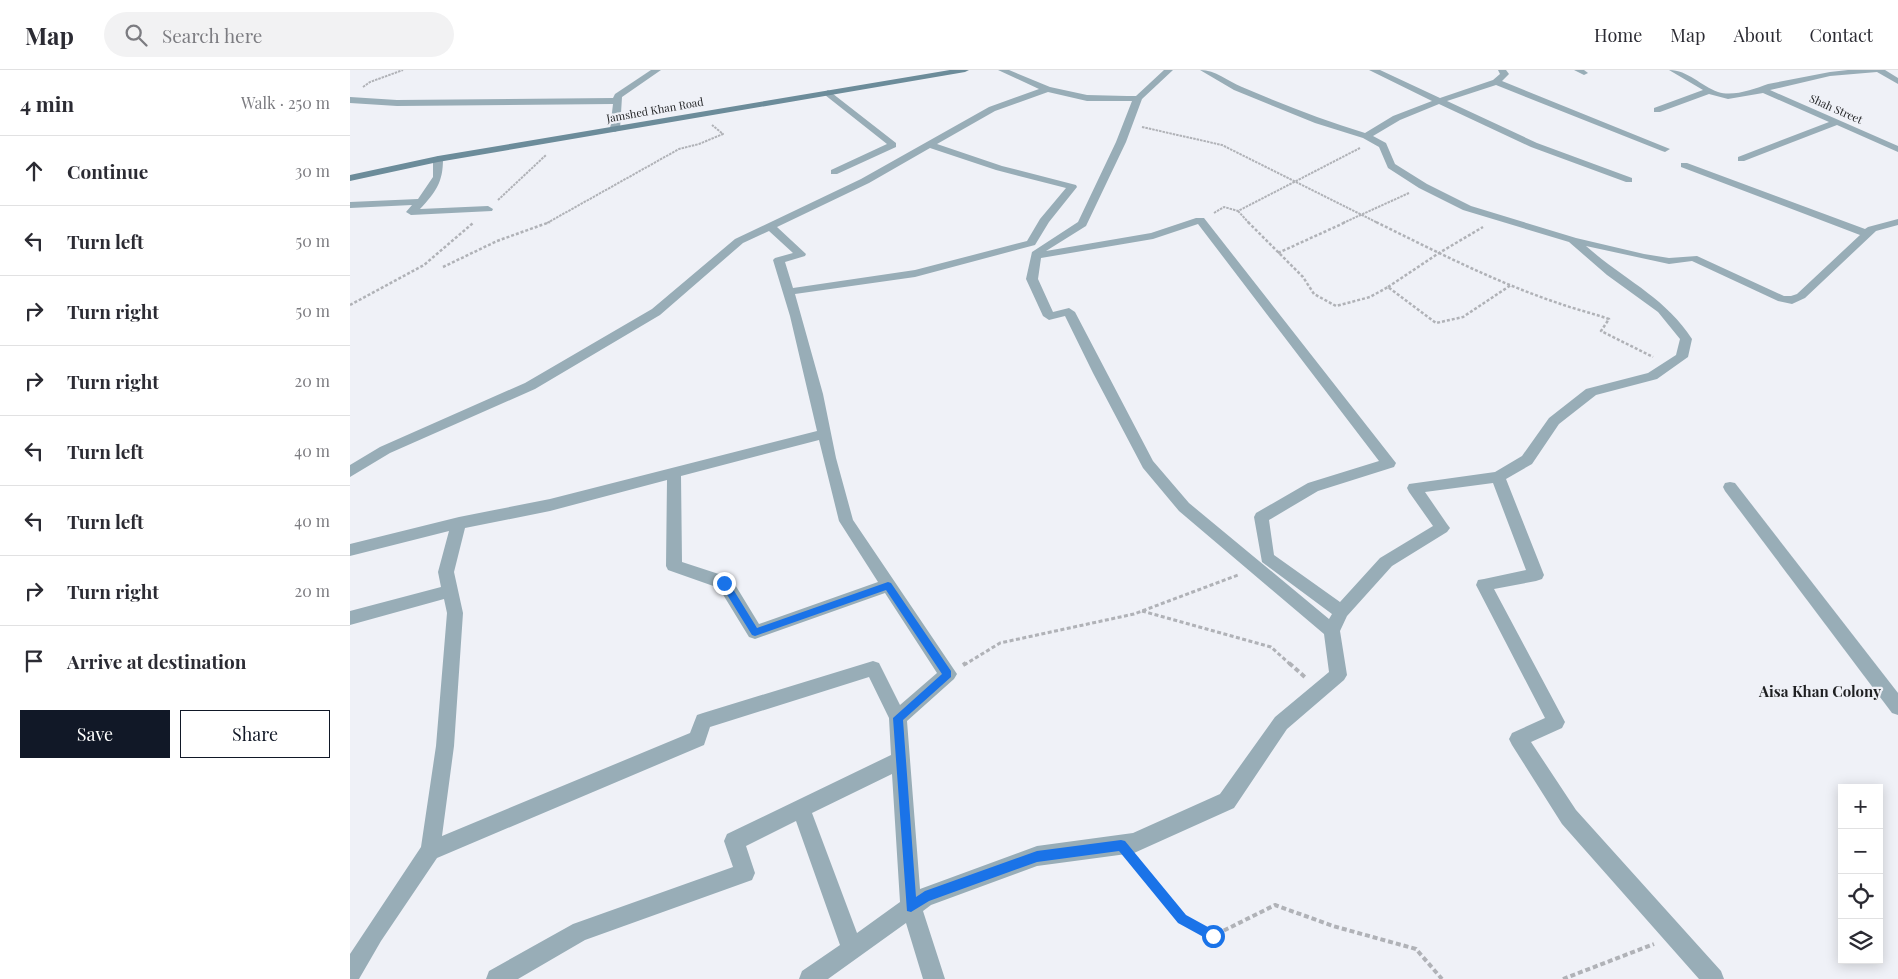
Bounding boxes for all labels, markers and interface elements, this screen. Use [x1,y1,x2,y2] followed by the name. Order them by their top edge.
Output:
[104,12,454,57] search box
[25,19,74,51] text: Map
[122,21,150,49] icon: search
[162,22,262,48] text: Search here
[1594,23,1642,47] text: Home
[1670,23,1705,47] text: Map
[1733,23,1782,47] text: About
[1810,23,1873,47] text: Contact
[20,89,74,117] text: 4 min
[1807,90,1865,127] street label: Shah Street
[241,92,330,113] text: Walk · 250 m
[604,93,705,126] street label: Jamshed Khan Road
[20,157,48,185] icon: ahead
[67,158,148,184] text: Continue
[295,160,330,181] text: 30 m
[20,227,48,255] icon: left
[67,228,144,254] text: Turn left
[296,230,330,251] text: 50 m
[20,297,48,325] icon: right
[67,298,159,324] text: Turn right
[296,300,330,321] text: 50 m
[20,367,48,395] icon: right
[67,368,159,394] text: Turn right
[295,370,330,391] text: 20 m
[20,437,48,465] icon: left
[67,438,144,464] text: Turn left
[294,440,330,461] text: 40 m
[20,507,48,535] icon: left
[67,508,144,534] text: Turn left
[294,510,330,531] text: 40 m
[713,572,736,595] route end
[20,577,48,605] icon: right
[67,578,159,604] text: Turn right
[295,580,330,601] text: 20 m
[20,647,48,675] icon: arrive
[67,648,247,674] text: Arrive at destination
[1758,681,1881,701] district label: Aisa Khan Colony
[20,710,170,758] button: Save
[180,710,330,758] button: Share
[1838,784,1883,964] map controls
[1838,784,1883,829] button: +
[1838,829,1883,874] button: −
[1838,874,1883,919] button: locate
[1838,919,1883,964] button: layers
[1202,925,1225,948] route start

